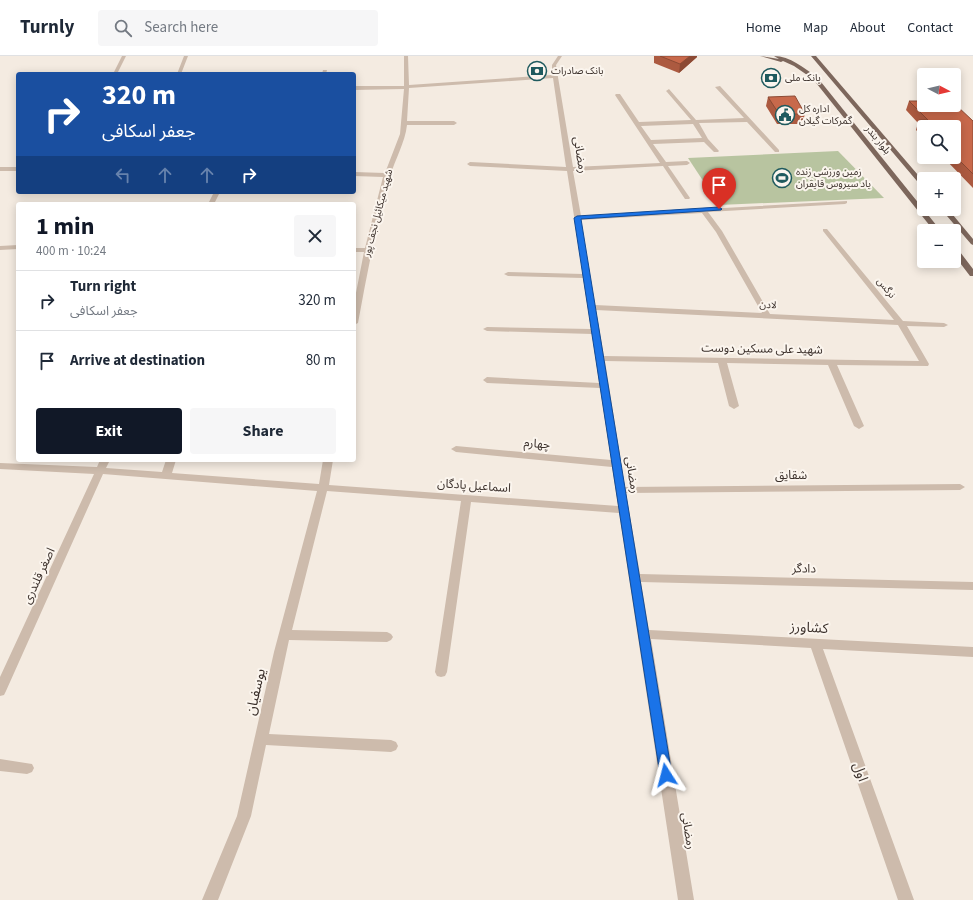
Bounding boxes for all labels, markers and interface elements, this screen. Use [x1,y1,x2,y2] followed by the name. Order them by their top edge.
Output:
[98,10,378,46] search box
[20,14,74,41] text: Turnly
[112,17,134,39] icon: search
[144,17,218,38] text: Search here
[746,18,781,38] text: Home
[803,18,828,38] text: Map
[850,18,885,38] text: About
[907,18,953,38] text: Contact
[526,60,548,82] bank icon: بانک صادرات
[551,64,604,78] place label: بانک صادرات
[760,67,782,89] bank icon: بانک ملی
[917,68,961,112] north arrow
[917,68,961,268] map controls
[785,71,821,85] place label: بانک ملی
[102,75,176,115] text: 320 m
[36,88,88,140] icon: right
[799,102,853,128] place label: اداره کل گمرکات گیلان
[774,104,796,126] public building icon: اداره کل گمرکات گیلان
[102,119,196,144] text: جعفر اسکافی
[917,120,961,164] button: search
[861,122,894,158] street label: بلوار بندر
[569,135,591,175] street label: رمضانی
[112,164,134,186] icon: left
[154,164,176,186] icon: ahead
[196,164,218,186] icon: ahead
[238,164,260,186] icon: right
[796,165,871,191] place label: زمین ورزشی زنده یاد سیروس قایقران
[771,167,793,189] sports icon: زمین ورزشی زنده یاد سیروس قایقران
[359,168,396,259] street label: شهید میکائیل نجف پور
[702,168,736,209] pin
[917,172,961,216] button: +
[708,174,730,196] icon: arrive
[36,209,94,244] text: 1 min
[294,215,336,257] button: close
[917,224,961,268] button: −
[36,242,106,260] text: 400 m · 10:24
[873,275,899,302] street label: نرگس
[70,276,136,297] text: Turn right
[36,290,58,312] icon: right
[298,290,336,311] text: 320 m
[759,298,777,312] street label: لادن
[70,302,138,320] text: جعفر اسکافی
[701,339,823,359] street label: شهید علی مسکین دوست
[36,350,58,372] icon: arrive
[70,350,205,371] text: Arrive at destination
[306,350,336,371] text: 80 m
[36,408,182,454] button: Exit
[190,408,336,454] button: Share
[523,434,551,454] street label: چهارم
[621,455,643,495] street label: رمضانی
[775,467,807,484] street label: شقایق
[437,475,512,497] street label: اسماعیل پادگان
[19,545,59,607] street label: اصغر قلندری
[791,560,816,578] street label: دادگر
[788,617,829,639] street label: کشاورز
[241,667,271,717] street label: یوسفیان
[645,754,687,796] position arrow
[847,760,873,784] street label: اول
[677,811,699,851] street label: رمضانی

